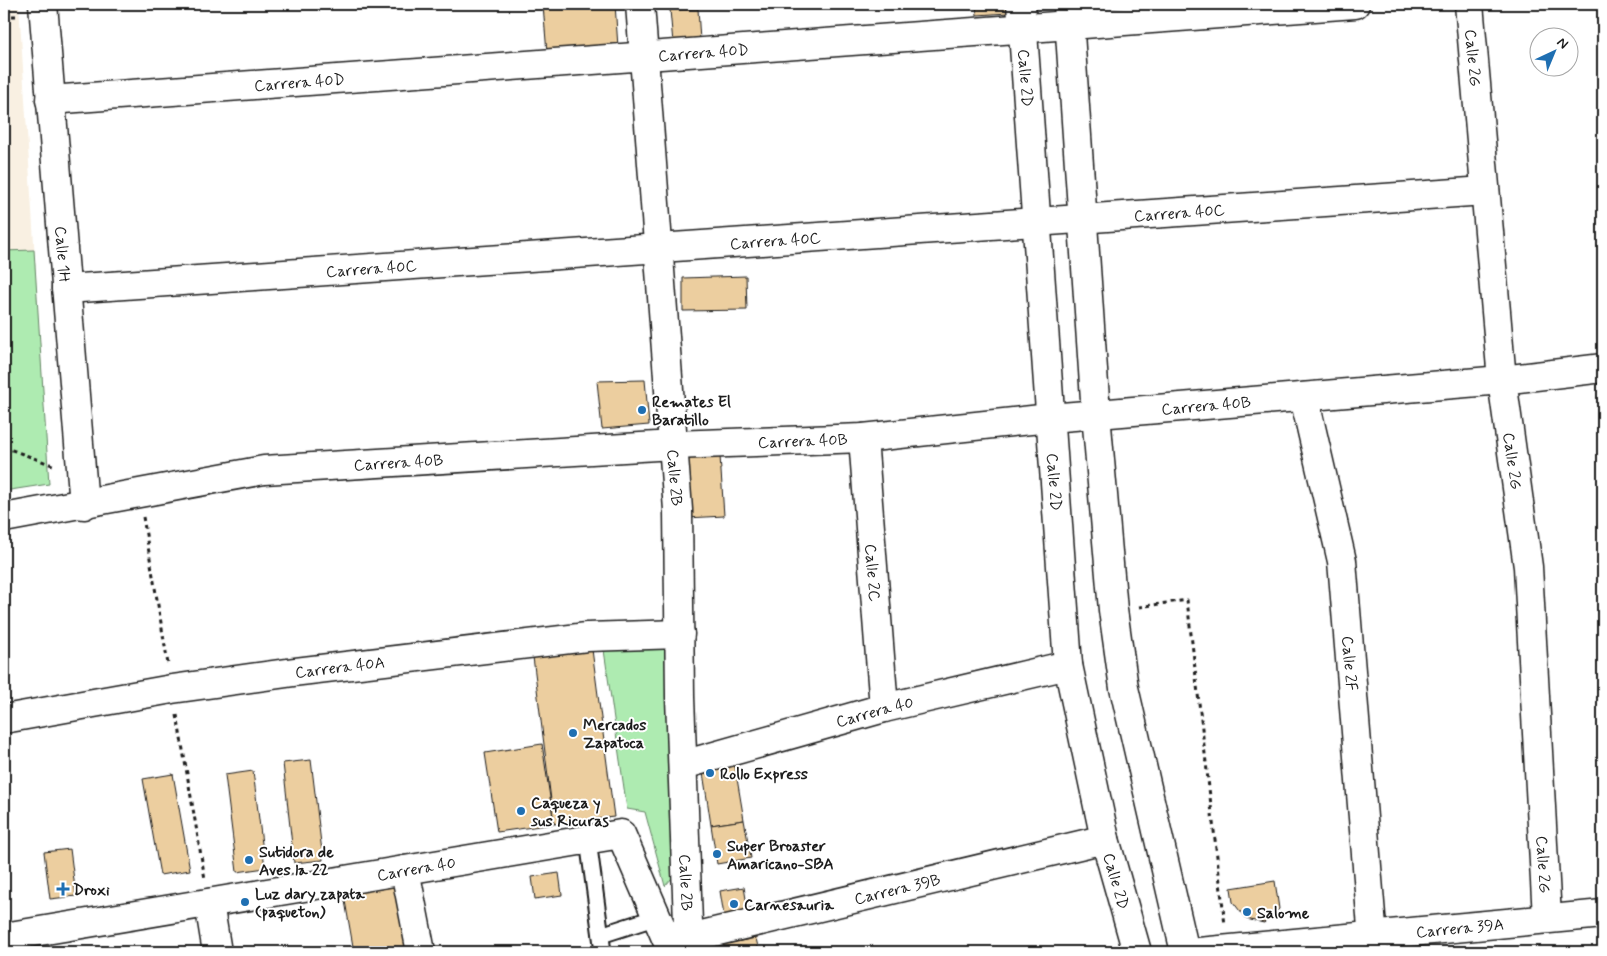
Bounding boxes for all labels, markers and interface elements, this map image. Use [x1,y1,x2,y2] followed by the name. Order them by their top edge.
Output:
[1530,28,1580,78] north arrow
[1459,29,1485,87] street label: Calle 2G
[1553,34,1572,53] text: N
[657,40,749,67] street label: Carrera 40D
[1012,48,1037,107] street label: Calle 2D
[253,69,345,97] street label: Carrera 40D
[1133,200,1226,227] street label: Carrera 40C
[49,225,75,283] street label: Calle 1H
[729,228,822,255] street label: Carrera 40C
[325,256,418,283] street label: Carrera 40C
[652,392,731,431] place label: Remates El Baratillo
[1161,392,1252,421] street label: Carrera 40B
[636,404,648,416] marker: Remates El Baratillo
[758,430,848,454] street label: Carrera 40B
[1497,431,1526,491] street label: Calle 2G
[661,449,687,507] street label: Calle 2B
[353,450,444,477] street label: Carrera 40B
[1041,452,1066,511] street label: Calle 2D
[859,543,885,602] street label: Calle 2C
[1336,635,1362,692] street label: Calle 2F
[294,652,386,684] street label: Carrera 40A
[834,692,916,733] street label: Carrera 40
[583,715,646,754] place label: Mercados Zapatoca
[567,727,579,739] marker: Mercados Zapatoca
[720,764,808,785] place label: Rollo Express
[704,767,716,779] marker: Rollo Express
[530,793,609,832] place label: Caqueza y sus Ricuras
[515,805,527,817] marker: Caqueza y sus Ricuras
[1531,835,1555,894] street label: Calle 2G
[727,836,834,875] place label: Super Broaster Amaricano-SBA
[259,842,334,881] place label: Sutidora de Aves la 22
[711,848,723,860] marker: Super Broaster Amaricano-SBA
[1097,851,1133,912] street label: Calle 2D
[376,853,458,887] street label: Carrera 40
[243,854,255,866] marker: Sutidora de Aves la 22
[674,854,697,911] street label: Calle 2B
[852,870,943,910] street label: Carrera 39B
[73,880,110,901] place label: Droxi
[57,883,69,895] marker: Droxi
[255,884,365,923] place label: Luz dary zapata (paqueton)
[744,895,834,916] place label: Carnesauria
[239,896,251,908] marker: Luz dary zapata (paqueton)
[728,898,740,910] marker: Carnesauria
[1257,903,1310,924] place label: Salome
[1241,906,1253,918] marker: Salome
[1415,914,1505,944] street label: Carrera 39A

